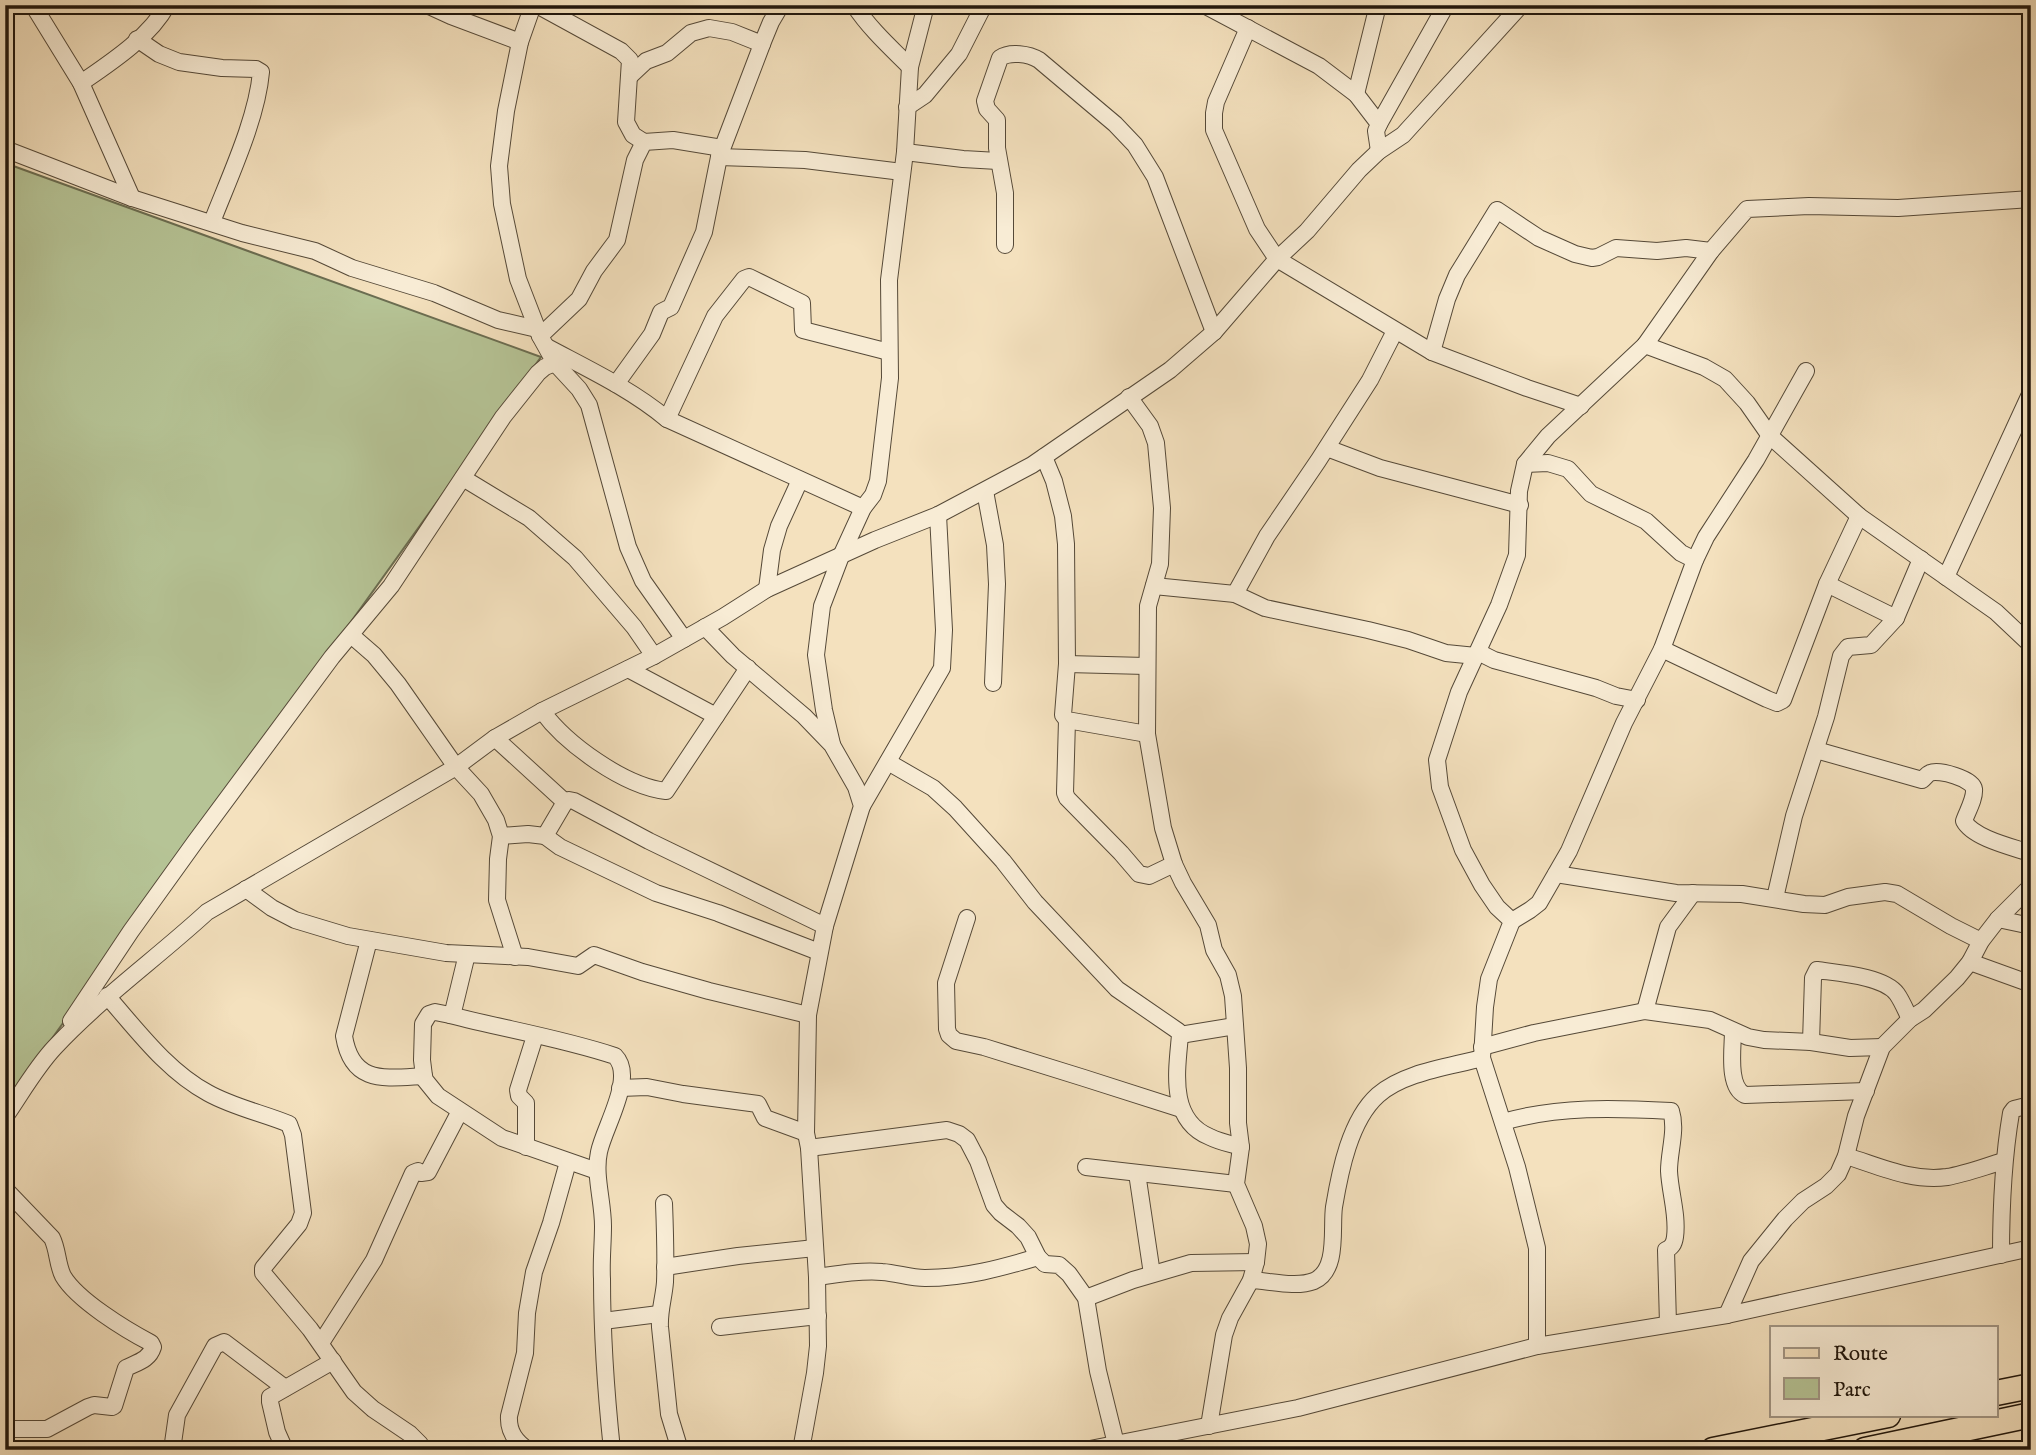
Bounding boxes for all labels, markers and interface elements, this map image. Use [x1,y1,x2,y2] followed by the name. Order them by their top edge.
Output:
[1770,1326,1997,1416] legend
[1833,1341,1888,1368] text: Route
[1833,1377,1871,1404] text: Parc

